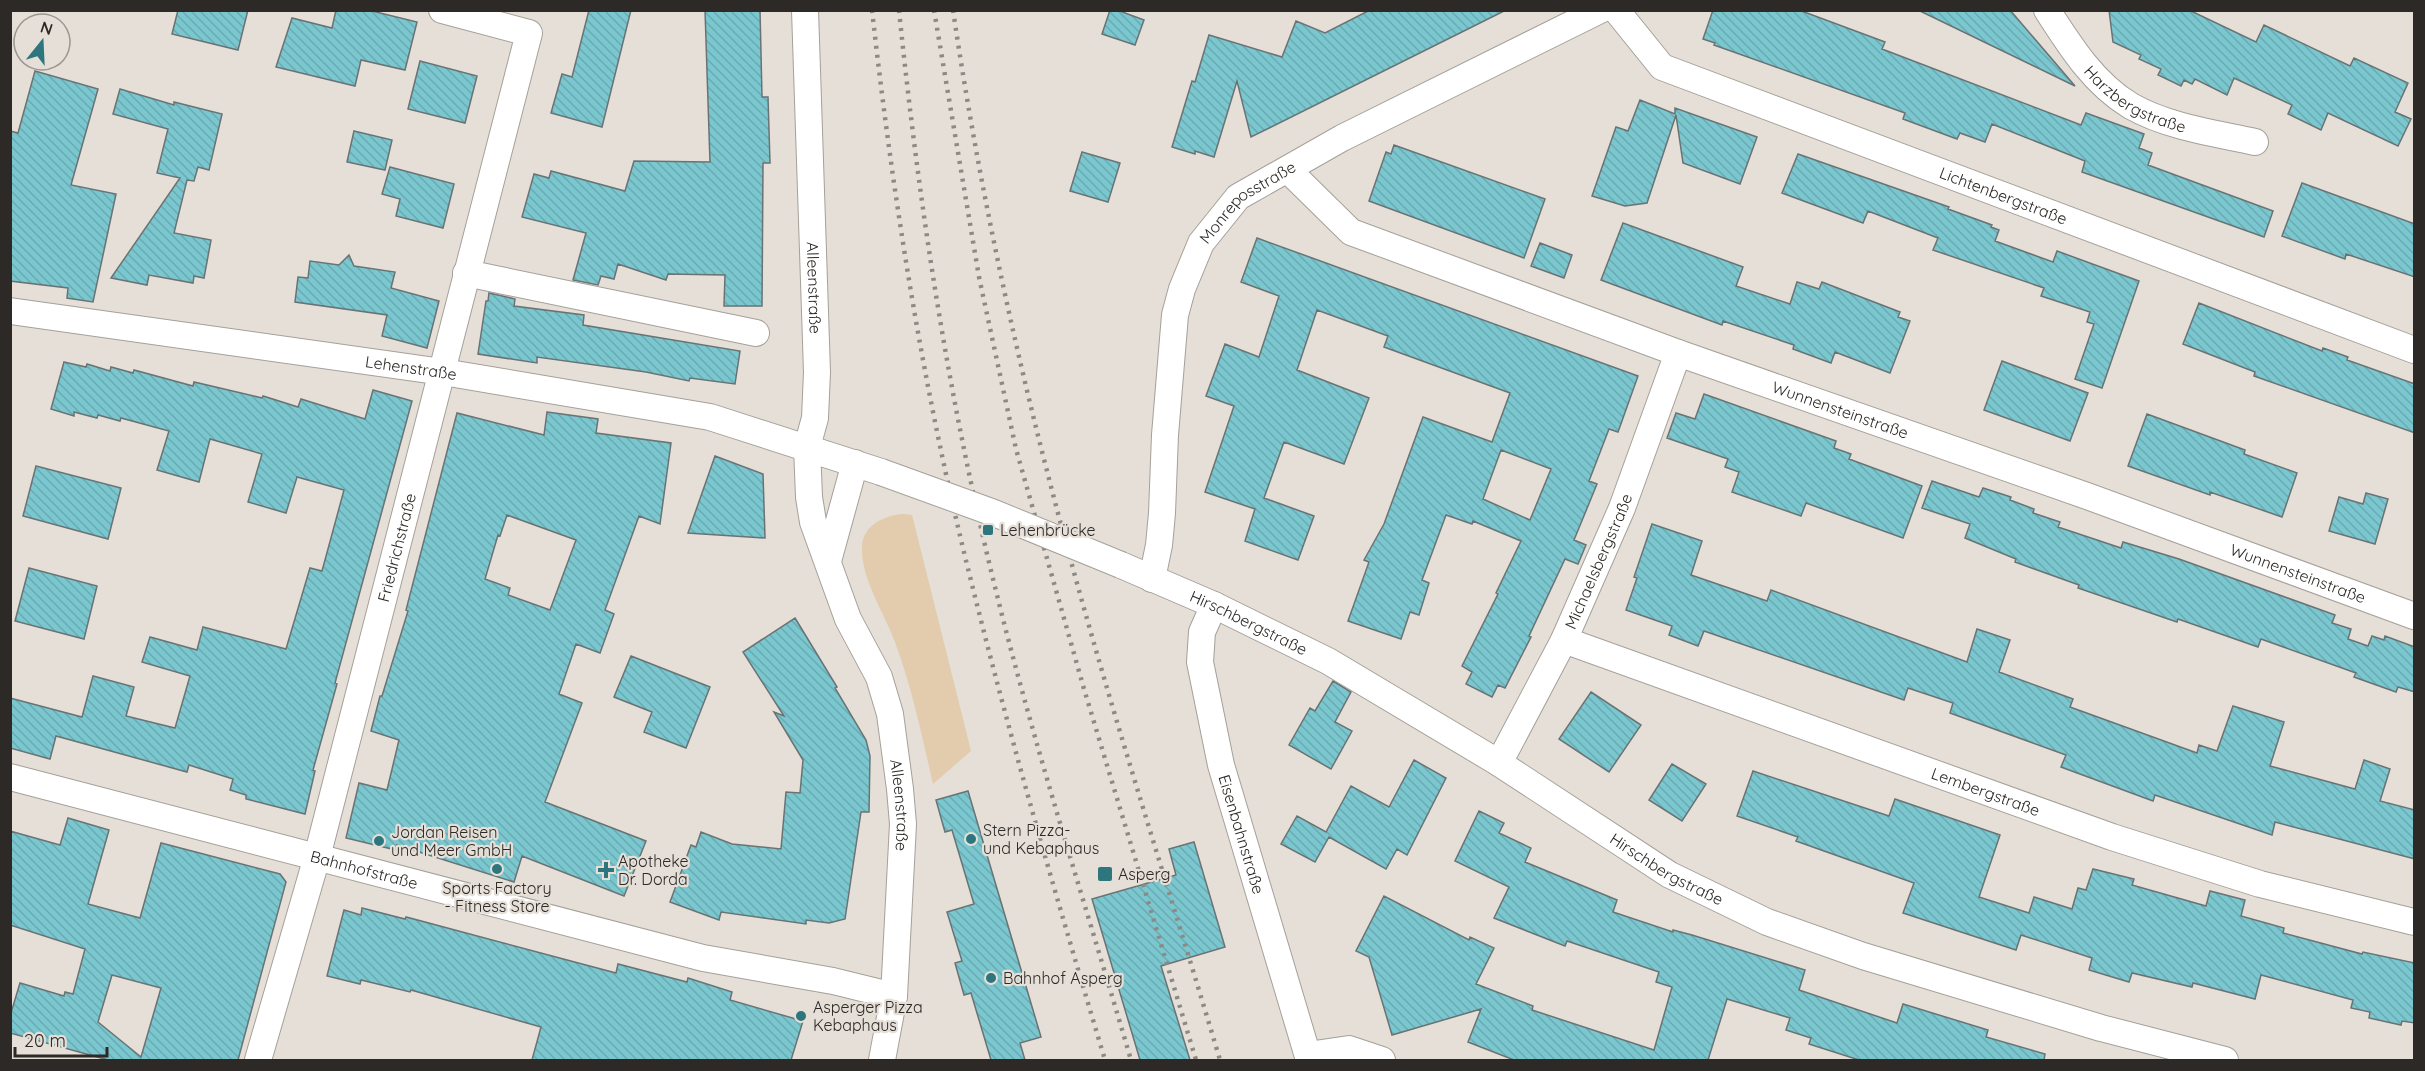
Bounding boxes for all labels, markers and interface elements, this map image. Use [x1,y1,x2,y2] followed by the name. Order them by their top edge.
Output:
[12,12,72,72] north arrow
[38,16,55,39] text: N
[2080,61,2188,137] street label: Harzbergstraße
[1195,156,1299,247] street label: Monreposstraße
[1937,162,2070,229] street label: Lichtenbergstraße
[803,241,826,334] street label: Alleenstraße
[364,351,458,384] street label: Lehenstraße
[1769,377,1911,443] street label: Wunnensteinstraße
[373,491,420,604] street label: Friedrichstraße
[1560,491,1636,632] street label: Michaelsbergstraße
[1000,520,1095,540] place label: Lehenbrücke
[981,523,995,537] marker: Lehenbrücke
[2227,539,2369,607] street label: Wunnensteinstraße
[1187,586,1311,659] street label: Hirschbergstraße
[886,758,913,852] street label: Alleenstraße
[1929,763,2043,820] street label: Lembergstraße
[1214,772,1269,896] street label: Eisenbahnstraße
[983,820,1099,858] place label: Stern Pizza- und Kebaphaus
[391,822,512,860] place label: Jordan Reisen und Meer GmbH
[1606,828,1727,909] street label: Hirschbergstraße
[964,832,978,846] marker: Stern Pizza- und Kebaphaus
[372,834,386,848] marker: Jordan Reisen und Meer GmbH
[308,846,420,893] street label: Bahnhofstraße
[618,851,689,889] place label: Apotheke Dr. Dorda
[490,862,504,876] marker: Sports Factory - Fitness Store
[599,863,613,877] marker: Apotheke Dr. Dorda
[1118,864,1171,884] place label: Asperg
[1096,865,1114,883] marker: Asperg
[442,878,552,916] place label: Sports Factory - Fitness Store
[1003,968,1123,988] place label: Bahnhof Asperg
[984,971,998,985] marker: Bahnhof Asperg
[813,997,923,1035] place label: Asperger Pizza Kebaphaus
[794,1009,808,1023] marker: Asperger Pizza Kebaphaus
[15,1020,106,1058] scale bar
[24,1029,66,1052] text: 20 m

